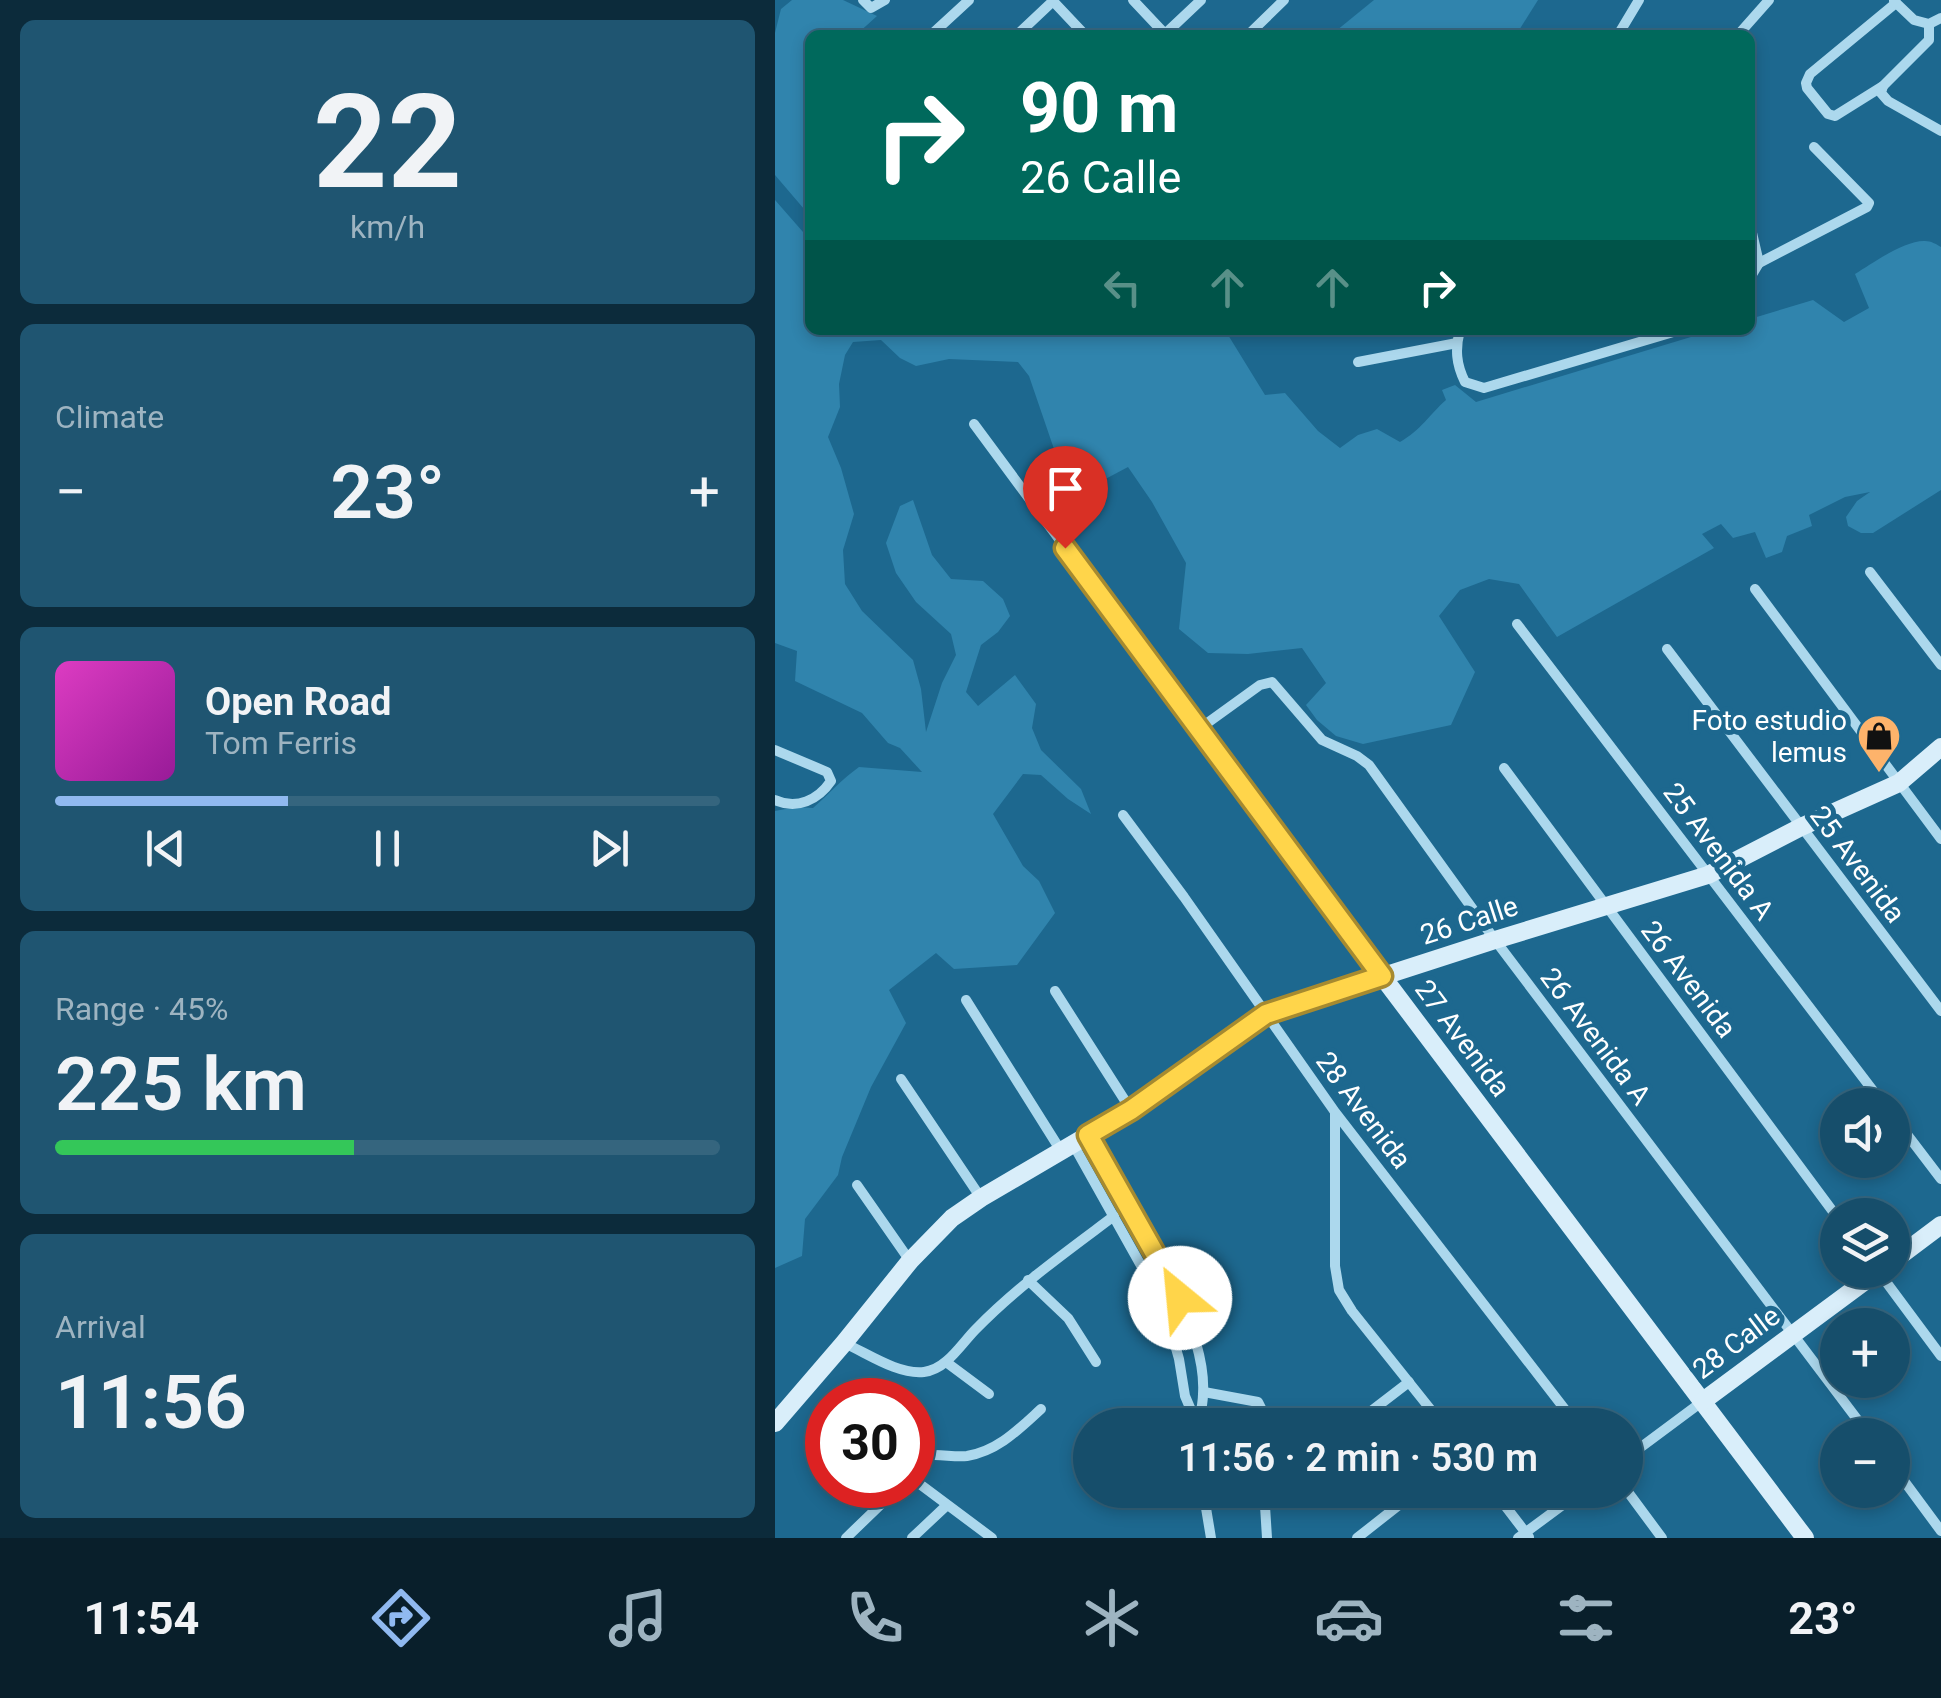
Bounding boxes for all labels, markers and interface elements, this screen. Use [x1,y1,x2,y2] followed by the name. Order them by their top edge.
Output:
[313,66,462,219] text: 22
[1020,67,1178,149] text: 90 m
[855,70,985,200] icon: right
[1020,151,1181,204] text: 26 Calle
[350,208,425,246] text: km/h
[1095,260,1150,315] icon: left
[1200,260,1255,315] icon: ahead
[1305,260,1360,315] icon: ahead
[1410,260,1465,315] icon: right
[55,398,164,436] text: Climate
[1023,446,1108,549] pin
[330,448,445,536] text: 23°
[55,460,86,524] text: −
[689,460,720,524] text: +
[1038,461,1093,516] icon: arrive
[205,680,391,724] text: Open Road
[1692,704,1847,769] place label: Foto estudio lemus
[1856,713,1902,774] shop icon: Foto estudio lemus
[205,724,357,762] text: Tom Ferris
[1656,776,1781,926] street label: 25 Avenida A
[1803,799,1912,929] street label: 25 Avenida
[138,821,193,876] icon: previous
[360,821,415,876] icon: pause
[582,821,637,876] icon: next
[1416,889,1522,952] street label: 26 Calle
[1634,914,1743,1044] street label: 26 Avenida
[1533,961,1658,1111] street label: 26 Avenida A
[1408,973,1517,1103] street label: 27 Avenida
[55,990,228,1028] text: Range · 45%
[55,1040,307,1128] text: 225 km
[1309,1045,1418,1175] street label: 28 Avenida
[1820,1088,1910,1508] map controls
[1820,1088,1910,1178] button: sound
[1820,1198,1910,1288] button: layers
[1128,1246,1232,1350] position arrow
[1686,1299,1786,1386] street label: 28 Calle
[55,1308,146,1346] text: Arrival
[1820,1308,1910,1398] button: +
[55,1358,247,1446] text: 11:56
[805,1378,935,1508] speed limit sign: 30
[1820,1418,1910,1508] button: −
[1178,1436,1538,1480] text: 11:56 · 2 min · 530 m
[366,1583,436,1653] icon: directions
[603,1583,673,1653] icon: music
[840,1583,910,1653] icon: phone
[1077,1583,1147,1653] icon: climate
[1314,1583,1384,1653] icon: car
[1551,1583,1621,1653] icon: filters
[83,1592,199,1645] text: 11:54
[1788,1592,1858,1645] text: 23°

